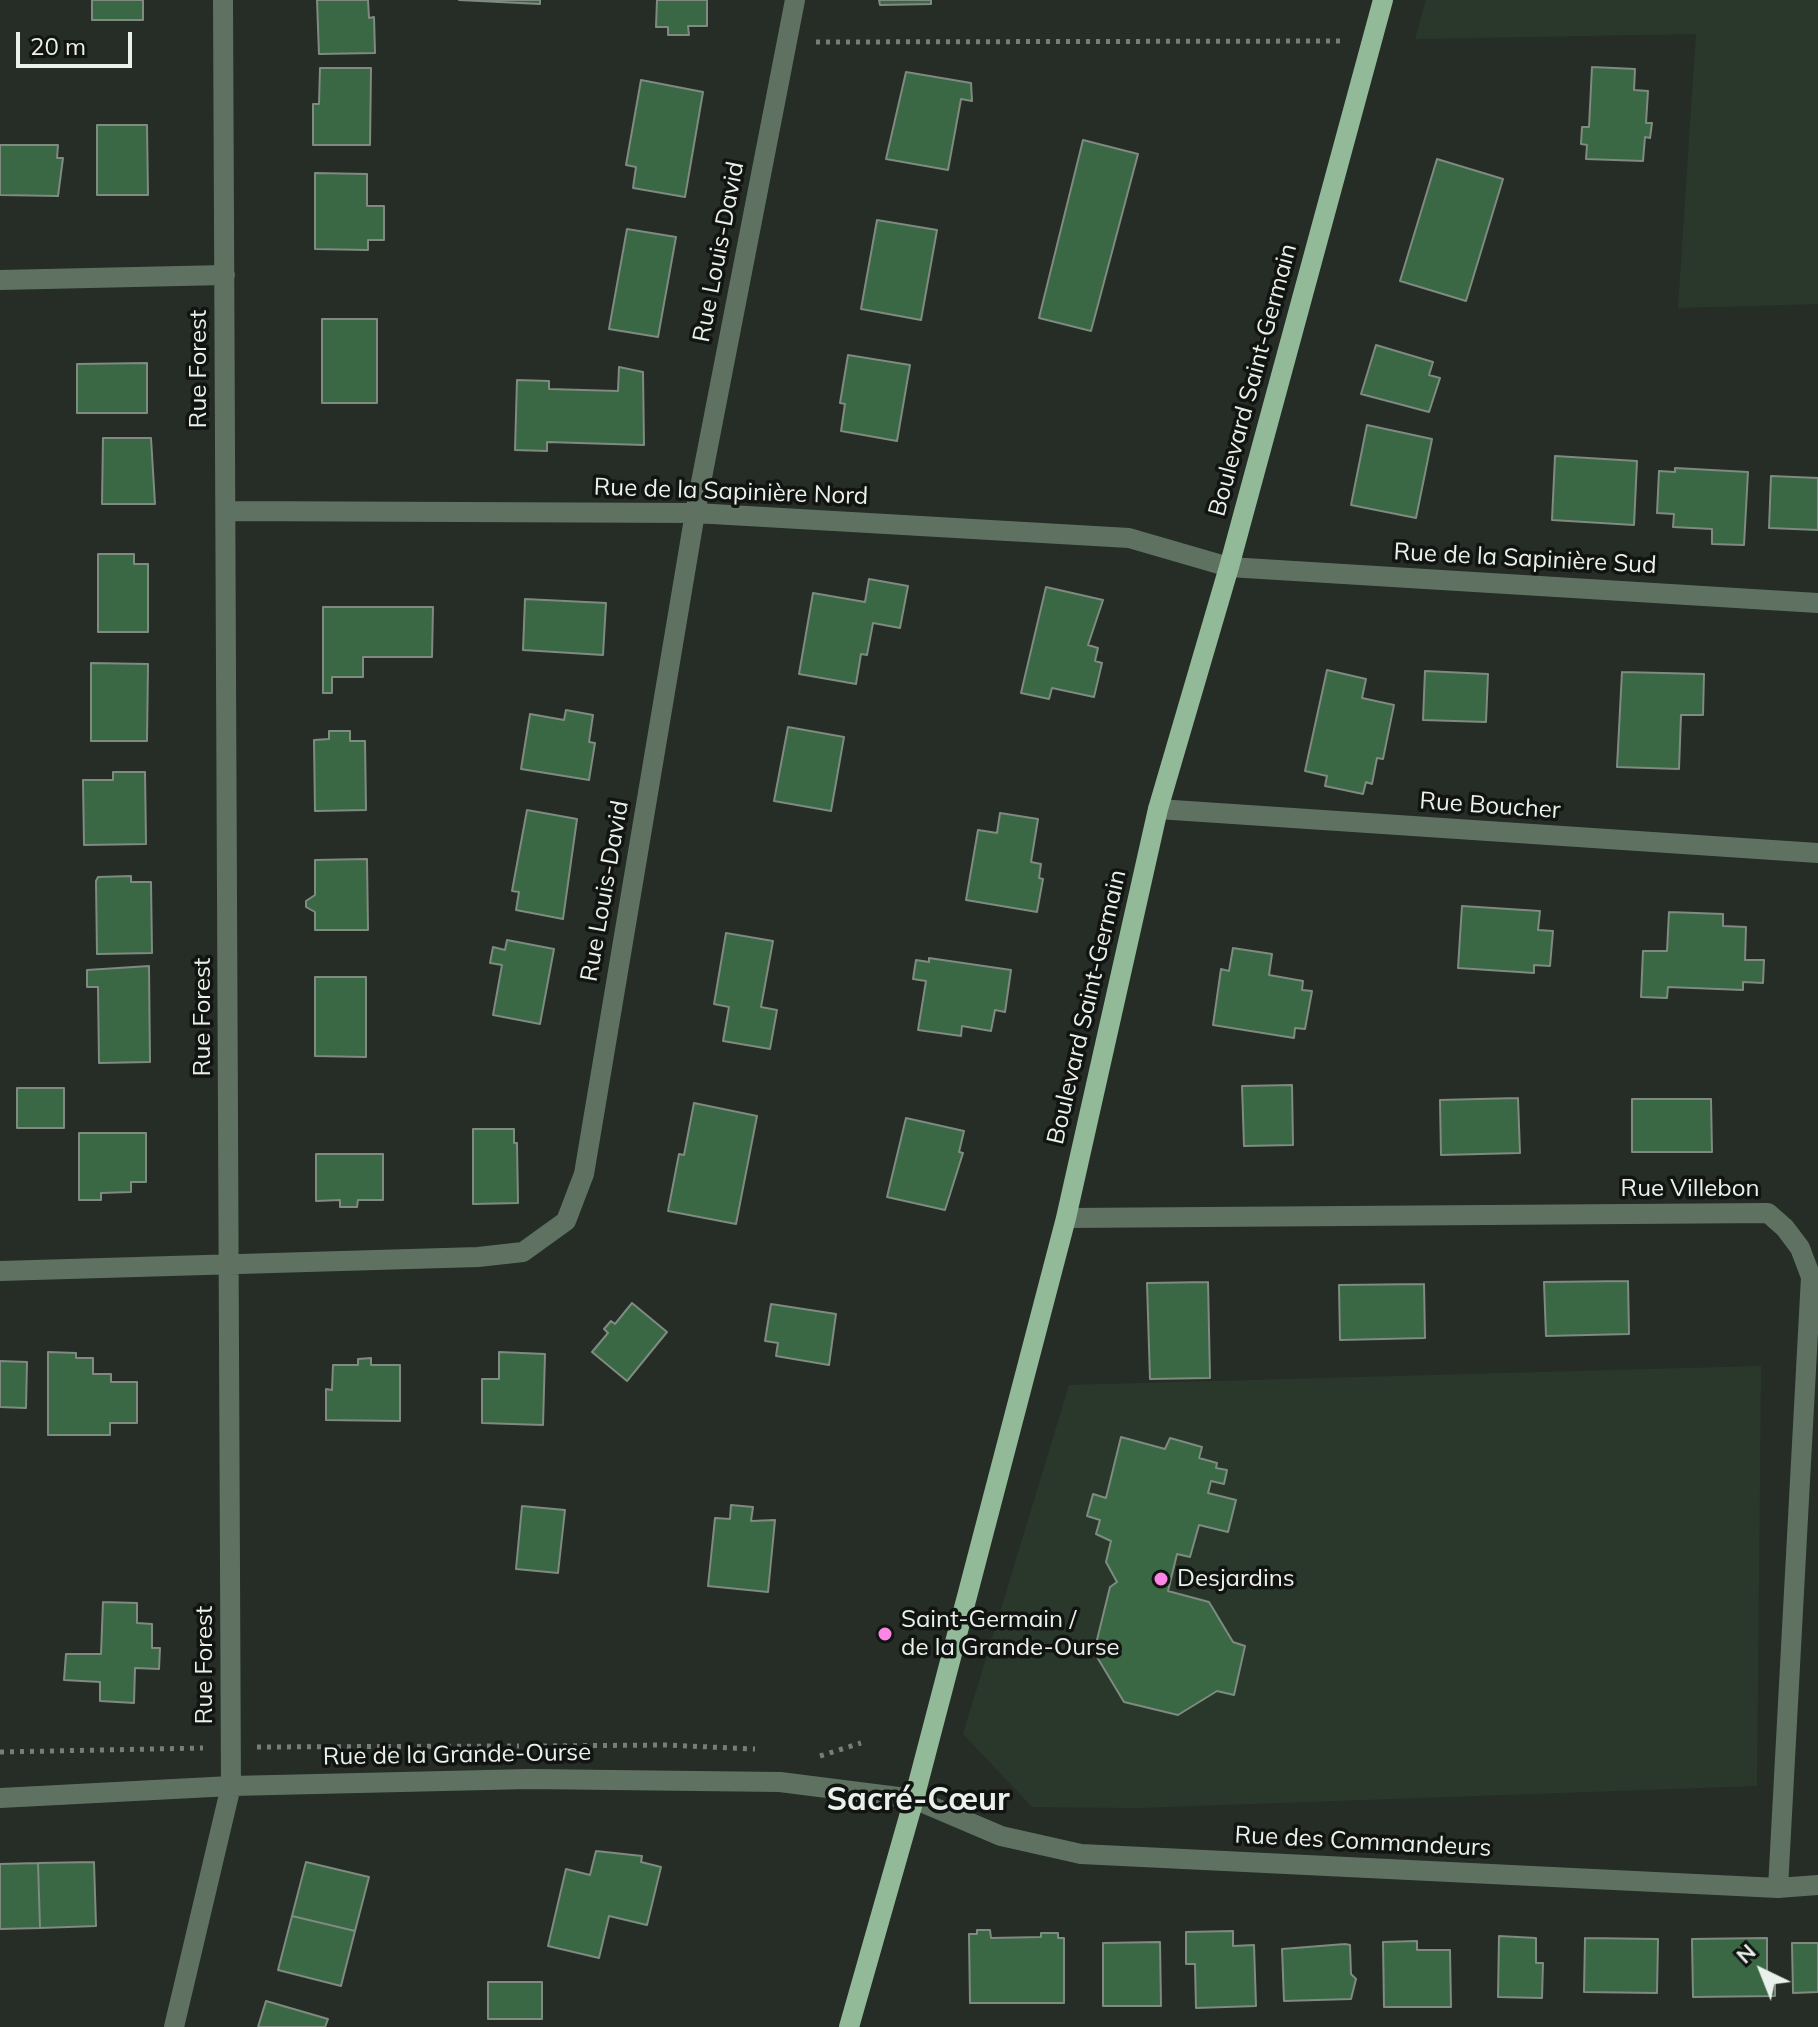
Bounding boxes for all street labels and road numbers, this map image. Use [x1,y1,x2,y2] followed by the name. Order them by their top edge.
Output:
[687,159,751,345] street label: Rue Louis-David
[1203,241,1303,519] street label: Boulevard Saint-Germain
[185,310,213,428] street label: Rue Forest
[593,473,869,511] street label: Rue de la Sapinière Nord
[1393,538,1657,580] street label: Rue de la Sapinière Sud
[1418,787,1562,825] street label: Rue Boucher
[575,798,635,984] street label: Rue Louis-David
[1041,867,1133,1147] street label: Boulevard Saint-Germain
[189,958,217,1076] street label: Rue Forest
[1621,1175,1759,1203] street label: Rue Villebon
[191,1606,219,1724] street label: Rue Forest
[323,1738,591,1772] street label: Rue de la Grande-Ourse
[1234,1821,1492,1863] street label: Rue des Commandeurs

